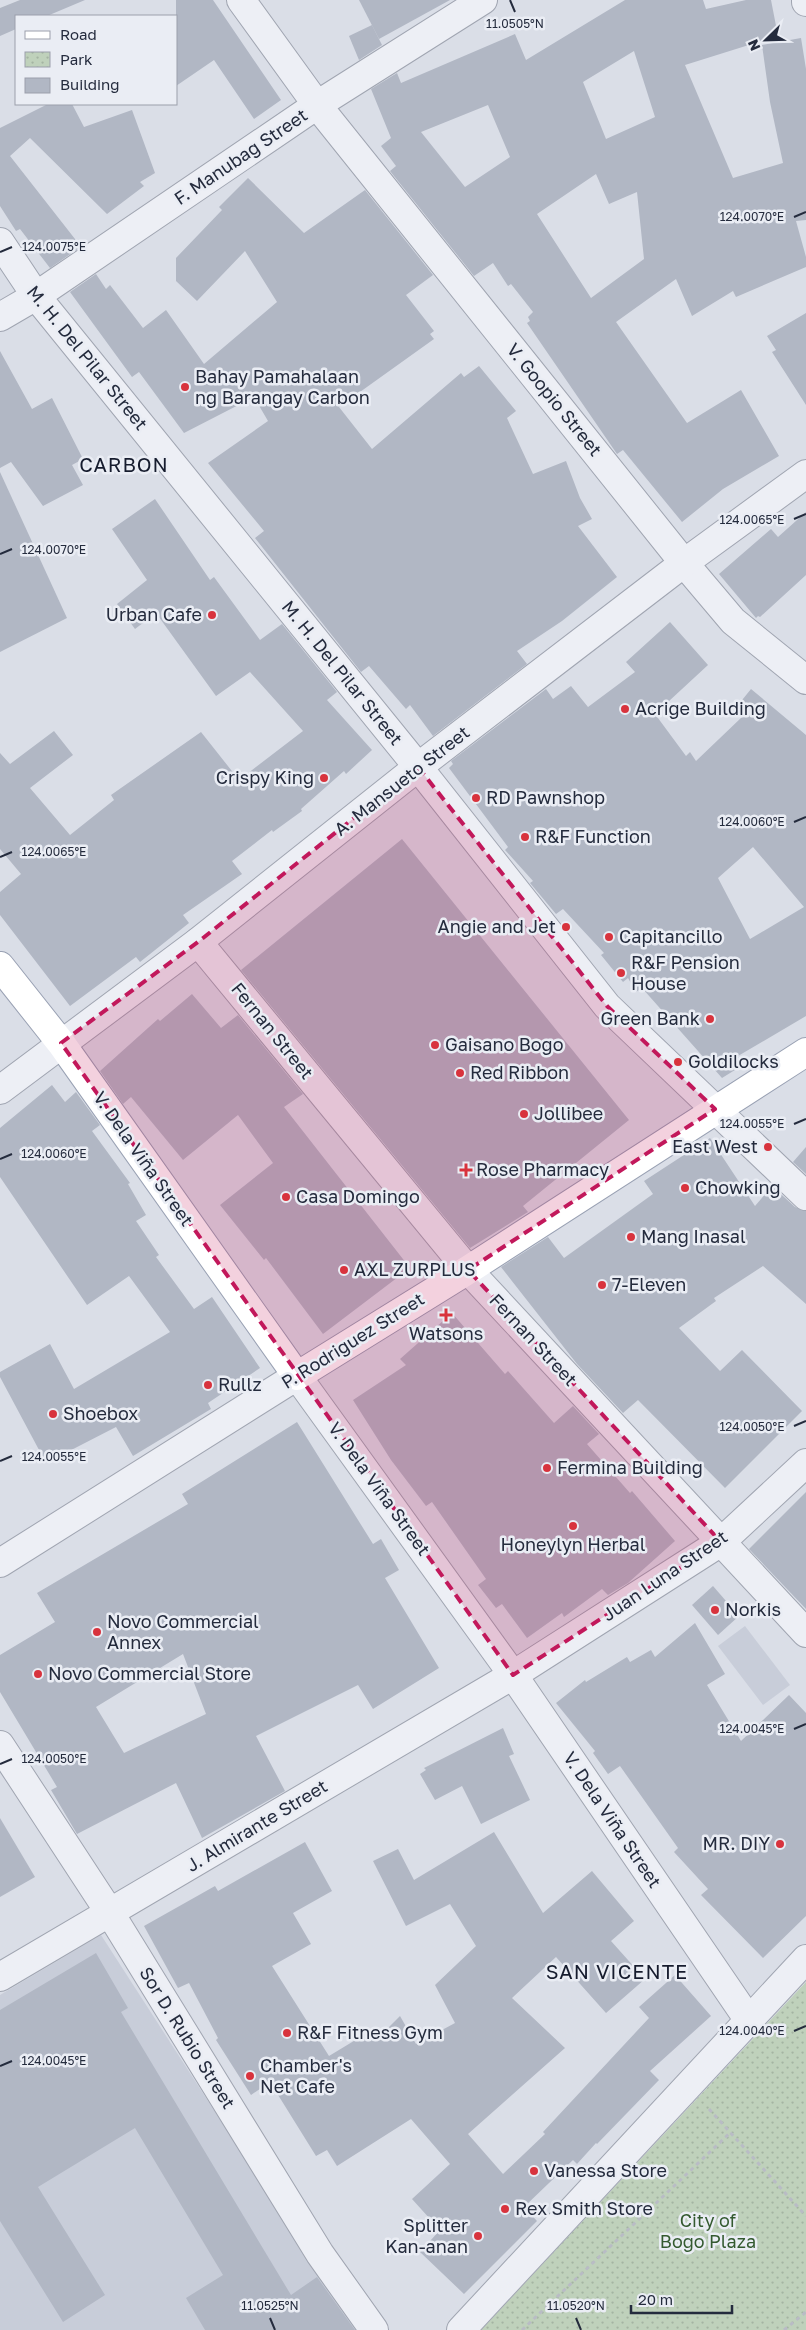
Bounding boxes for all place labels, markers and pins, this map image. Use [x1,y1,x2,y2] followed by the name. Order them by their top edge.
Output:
[195,365,370,408] place label: Bahay Pamahalaan ng Barangay Carbon
[179,381,191,393] marker: Bahay Pamahalaan ng Barangay Carbon
[106,603,202,625] place label: Urban Cafe
[206,609,218,621] marker: Urban Cafe
[635,697,766,719] place label: Acrige Building
[619,703,631,715] marker: Acrige Building
[216,766,314,788] place label: Crispy King
[318,772,330,784] marker: Crispy King
[486,786,605,808] place label: RD Pawnshop
[470,792,482,804] marker: RD Pawnshop
[535,825,651,847] place label: R&F Function
[519,831,531,843] marker: R&F Function
[438,915,556,937] place label: Angie and Jet
[560,921,572,933] marker: Angie and Jet
[619,925,723,947] place label: Capitancillo
[603,931,615,943] marker: Capitancillo
[631,951,740,994] place label: R&F Pension House
[615,967,627,979] marker: R&F Pension House
[601,1007,700,1029] place label: Green Bank
[704,1013,716,1025] marker: Green Bank
[445,1033,564,1055] place label: Gaisano Bogo
[429,1039,441,1051] marker: Gaisano Bogo
[688,1050,779,1072] place label: Goldilocks
[672,1056,684,1068] marker: Goldilocks
[470,1061,569,1083] place label: Red Ribbon
[454,1067,466,1079] marker: Red Ribbon
[534,1102,603,1124] place label: Jollibee
[518,1108,530,1120] marker: Jollibee
[672,1135,758,1157] place label: East West
[762,1141,774,1153] marker: East West
[476,1158,609,1180] place label: Rose Pharmacy
[460,1164,472,1176] marker: Rose Pharmacy
[695,1176,781,1198] place label: Chowking
[679,1182,691,1194] marker: Chowking
[296,1185,420,1207] place label: Casa Domingo
[280,1191,292,1203] marker: Casa Domingo
[641,1225,746,1247] place label: Mang Inasal
[625,1231,637,1243] marker: Mang Inasal
[354,1258,475,1280] place label: AXL ZURPLUS
[338,1264,350,1276] marker: AXL ZURPLUS
[612,1273,686,1295] place label: 7-Eleven
[596,1279,608,1291] marker: 7-Eleven
[440,1309,452,1321] marker: Watsons
[409,1322,483,1344] place label: Watsons
[218,1373,262,1395] place label: Rullz
[202,1379,214,1391] marker: Rullz
[63,1402,138,1424] place label: Shoebox
[47,1408,59,1420] marker: Shoebox
[557,1456,703,1478] place label: Fermina Building
[541,1462,553,1474] marker: Fermina Building
[567,1520,579,1532] marker: Honeylyn Herbal
[501,1533,646,1555] place label: Honeylyn Herbal
[725,1598,781,1620] place label: Norkis
[709,1604,721,1616] marker: Norkis
[107,1610,259,1653] place label: Novo Commercial Annex
[91,1626,103,1638] marker: Novo Commercial Annex
[48,1662,251,1684] place label: Novo Commercial Store
[32,1668,44,1680] marker: Novo Commercial Store
[703,1832,770,1854] place label: MR. DIY
[774,1838,786,1850] marker: MR. DIY
[297,2021,443,2043] place label: R&F Fitness Gym
[281,2027,293,2039] marker: R&F Fitness Gym
[260,2054,352,2097] place label: Chamber's Net Cafe
[244,2070,256,2082] marker: Chamber's Net Cafe
[544,2159,667,2181] place label: Vanessa Store
[528,2165,540,2177] marker: Vanessa Store
[515,2197,653,2219] place label: Rex Smith Store
[499,2203,511,2215] marker: Rex Smith Store
[385,2214,468,2257] place label: Splitter Kan-anan
[472,2230,484,2242] marker: Splitter Kan-anan

